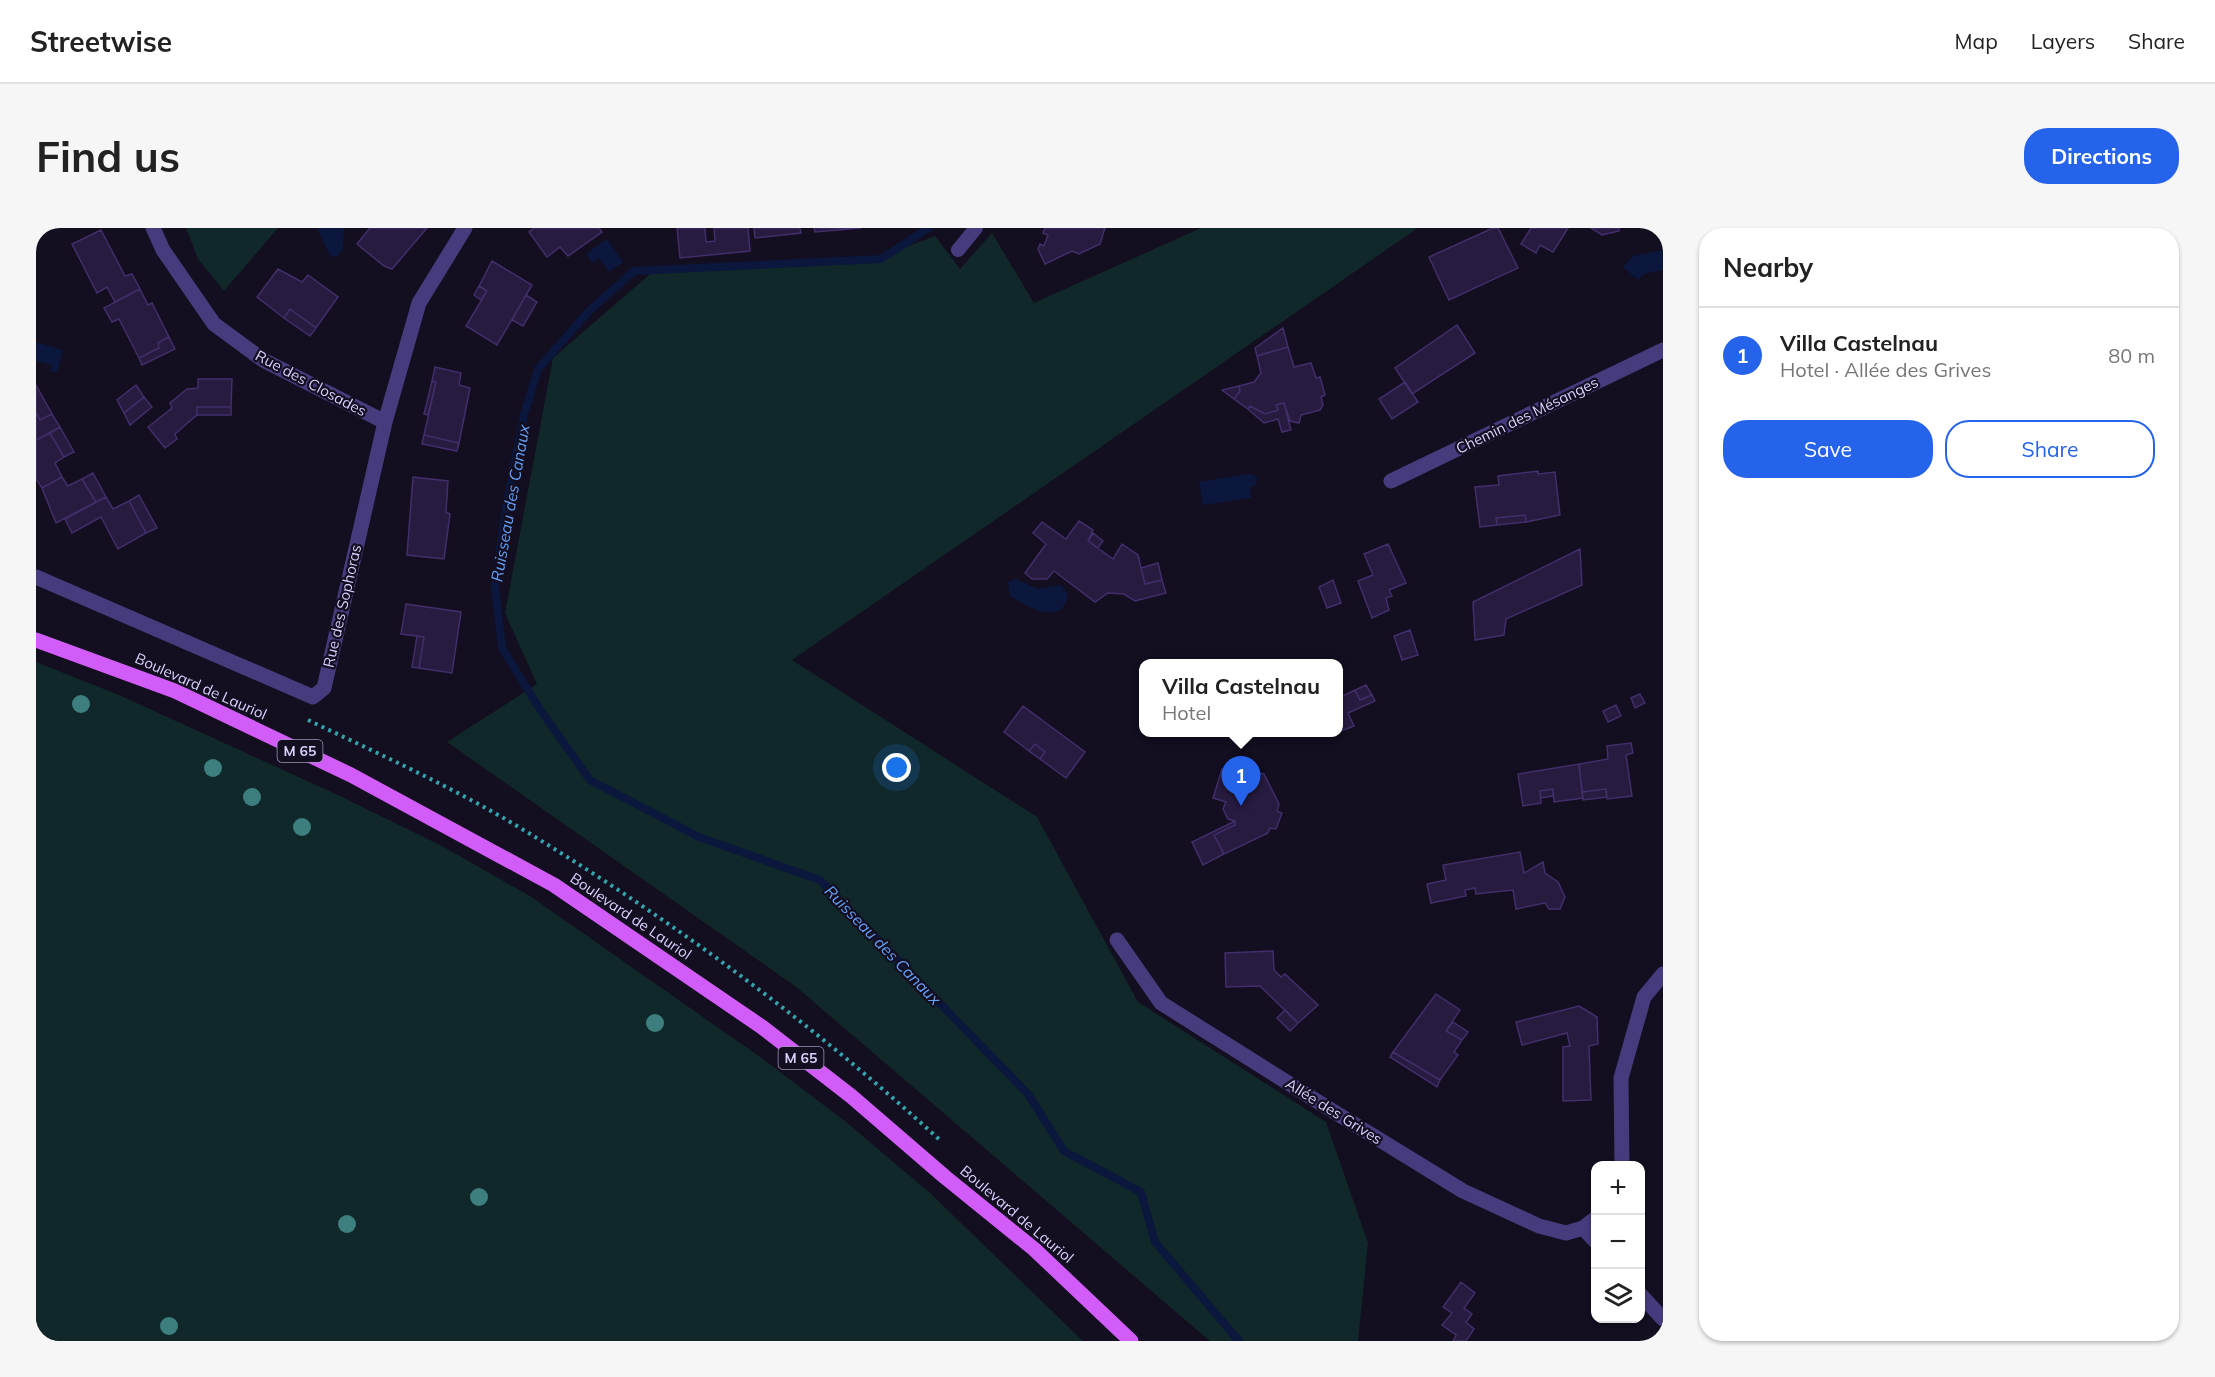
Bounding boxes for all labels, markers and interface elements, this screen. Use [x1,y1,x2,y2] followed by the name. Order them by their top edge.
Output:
[30,24,172,59] text: Streetwise
[1955,28,1998,54] text: Map
[2031,28,2095,54] text: Layers
[2128,28,2185,54] text: Share
[2024,128,2179,184] button: Directions
[36,130,180,183] text: Find us
[1723,251,1813,284] text: Nearby
[1780,329,1938,357] text: Villa Castelnau
[1737,343,1749,368] text: 1
[2108,343,2155,368] text: 80 m
[252,346,370,420] street label: Rue des Closades
[1780,357,1991,382] text: Hotel · Allée des Grives
[1453,372,1601,458] street label: Chemin des Mésanges
[1723,420,1933,478] button: Save
[1945,420,2155,478] button: Share
[486,422,534,583] water label: Ruisseau des Canaux
[319,543,365,669] street label: Rue des Sophoras
[132,648,270,724] street label: Boulevard de Lauriol
[1139,659,1343,737] popup
[1162,672,1320,700] text: Villa Castelnau
[1162,700,1211,725] text: Hotel
[278,740,322,762] road number: M 65
[882,753,911,782] your location
[1222,756,1260,806] pin: 1
[567,868,695,964] street label: Boulevard de Lauriol
[821,881,946,1010] water label: Ruisseau des Canaux
[778,1047,824,1069] road number: M 65
[1282,1074,1386,1148] street label: Allée des Grives
[956,1161,1078,1267] street label: Boulevard de Lauriol
[1591,1161,1645,1323] map controls
[1591,1161,1645,1215] button: +
[1591,1215,1645,1269] button: −
[1591,1269,1645,1323] button: layers

